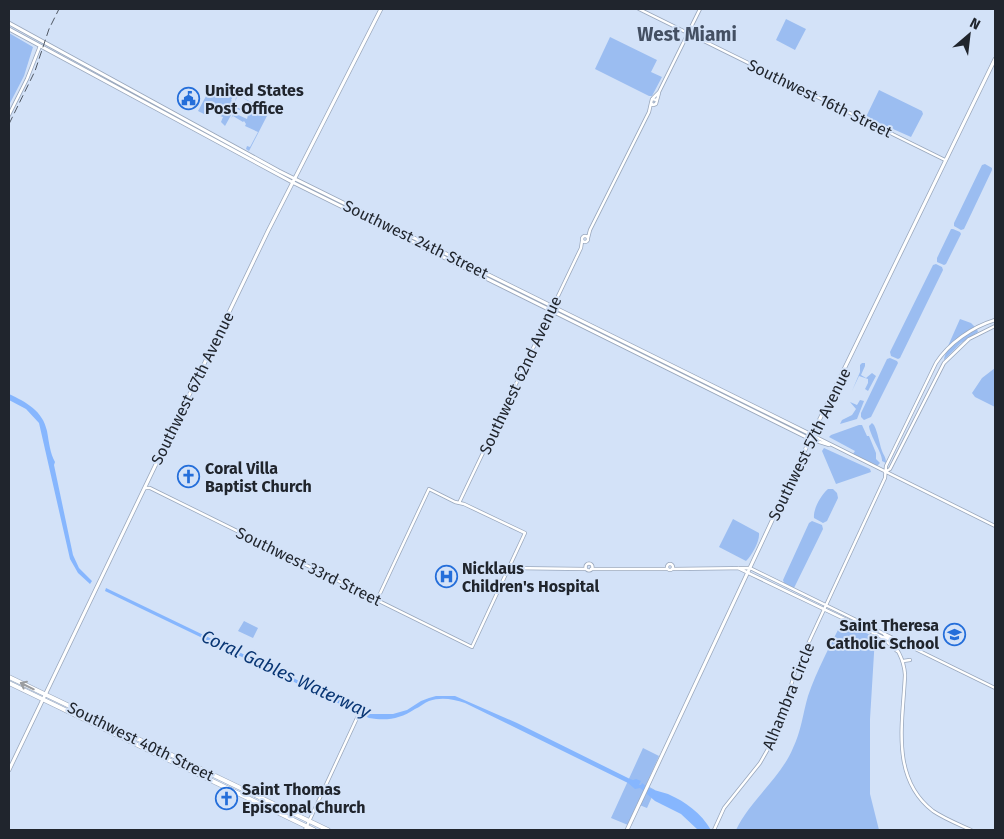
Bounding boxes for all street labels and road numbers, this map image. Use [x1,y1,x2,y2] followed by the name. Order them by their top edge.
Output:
[744,55,895,142] street label: Southwest 16th Street
[340,196,492,283] street label: Southwest 24th Street
[475,293,566,458] street label: Southwest 62nd Avenue
[147,309,238,468] street label: Southwest 67th Avenue
[764,365,855,524] street label: Southwest 57th Avenue
[233,523,385,610] street label: Southwest 33rd Street
[758,640,819,753] street label: Alhambra Circle
[65,698,217,785] street label: Southwest 40th Street

